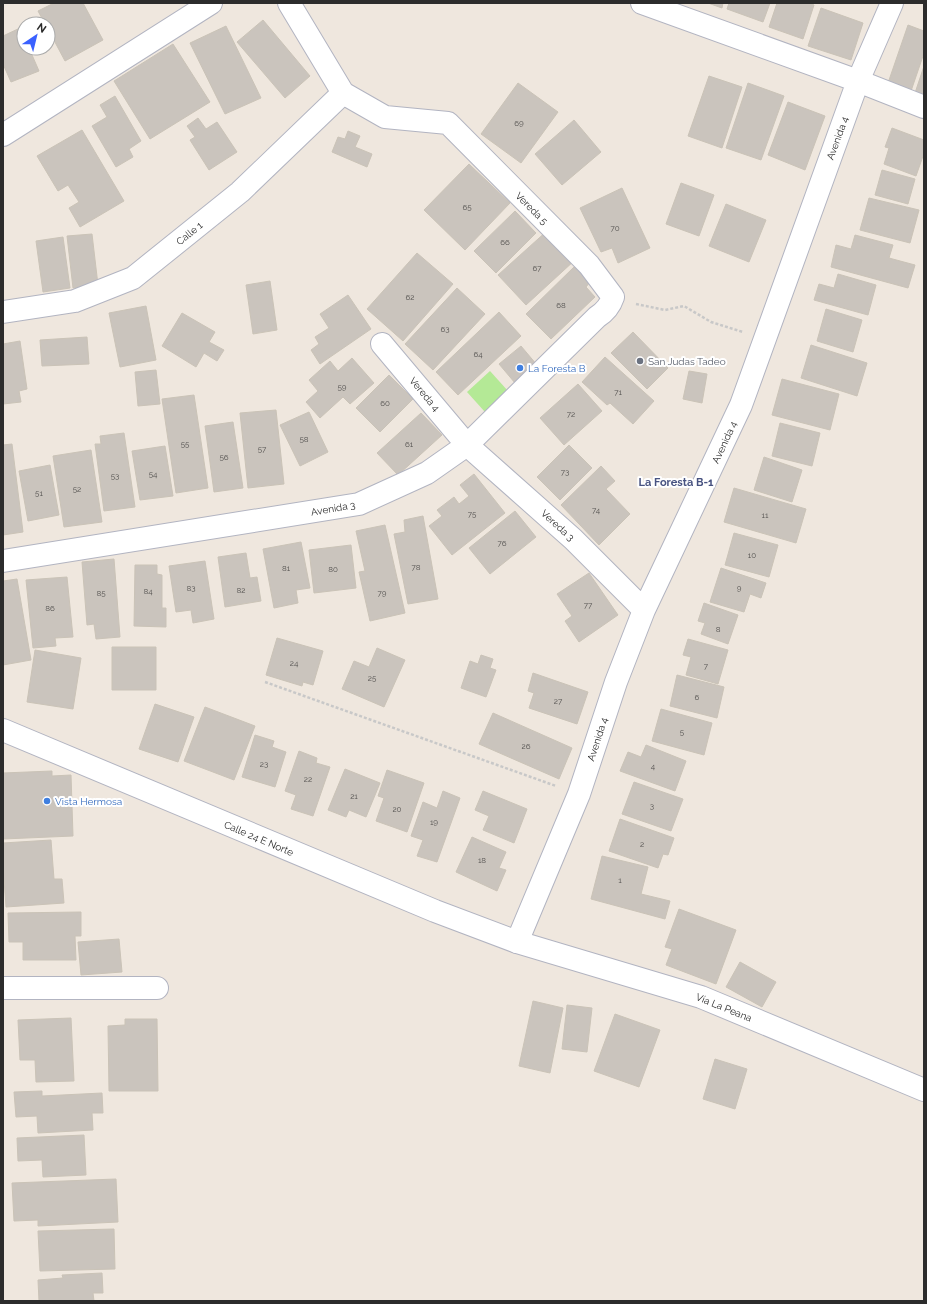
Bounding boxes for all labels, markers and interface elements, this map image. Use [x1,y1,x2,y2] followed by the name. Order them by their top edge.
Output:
[16,16,56,56] north arrow
[34,20,49,36] text: N
[825,115,851,161] street label: Avenida 4
[514,118,524,128] house number: 69
[513,190,550,227] street label: Vereda 5
[462,202,472,212] house number: 65
[174,219,205,247] street label: Calle 1
[610,223,620,233] house number: 70
[500,237,510,247] house number: 66
[532,263,542,273] house number: 67
[406,292,415,302] house number: 62
[556,300,566,310] house number: 68
[440,324,450,334] house number: 63
[473,349,483,359] house number: 64
[635,356,645,366] marker: San Judas Tadeo
[648,356,726,367] place label: San Judas Tadeo
[515,363,525,373] marker: La Foresta B
[528,363,586,374] place label: La Foresta B
[407,375,442,414] street label: Vereda 4
[337,382,347,392] house number: 59
[614,387,622,397] house number: 71
[380,398,390,408] house number: 60
[567,409,575,419] house number: 72
[710,419,739,465] street label: Avenida 4
[299,434,309,444] house number: 58
[181,439,190,449] house number: 55
[405,439,414,449] house number: 61
[258,444,267,454] house number: 57
[219,452,229,462] house number: 56
[561,467,569,477] house number: 73
[149,469,158,479] house number: 54
[111,471,119,481] house number: 53
[639,476,714,489] district label: La Foresta B-1
[73,484,81,494] house number: 52
[35,488,43,498] house number: 51
[310,499,356,518] street label: Avenida 3
[592,505,601,515] house number: 74
[539,508,576,543] street label: Vereda 3
[468,509,477,519] house number: 75
[762,510,769,520] house number: 11
[497,538,507,548] house number: 76
[748,550,756,560] house number: 10
[411,562,421,572] house number: 78
[282,563,291,573] house number: 81
[328,564,338,574] house number: 80
[186,583,196,593] house number: 83
[737,583,742,593] house number: 9
[237,585,245,595] house number: 82
[143,586,153,596] house number: 84
[96,588,106,598] house number: 85
[378,588,387,598] house number: 79
[584,600,593,610] house number: 77
[45,603,55,613] house number: 86
[716,624,721,634] house number: 8
[290,658,299,668] house number: 24
[704,661,709,671] house number: 7
[368,673,377,683] house number: 25
[695,692,700,702] house number: 6
[554,696,563,706] house number: 27
[585,715,610,762] street label: Avenida 4
[680,727,685,737] house number: 5
[522,741,531,751] house number: 26
[260,759,268,769] house number: 23
[651,761,656,771] house number: 4
[304,774,312,784] house number: 22
[350,791,358,801] house number: 21
[42,796,52,806] marker: Vista Hermosa
[55,796,122,807] place label: Vista Hermosa
[650,801,654,811] house number: 3
[392,804,402,814] house number: 20
[430,817,438,827] house number: 19
[222,819,295,858] street label: Calle 24 E Norte
[640,839,644,849] house number: 2
[478,855,486,865] house number: 18
[618,875,622,885] house number: 1
[694,991,753,1024] street label: Vía La Peana

